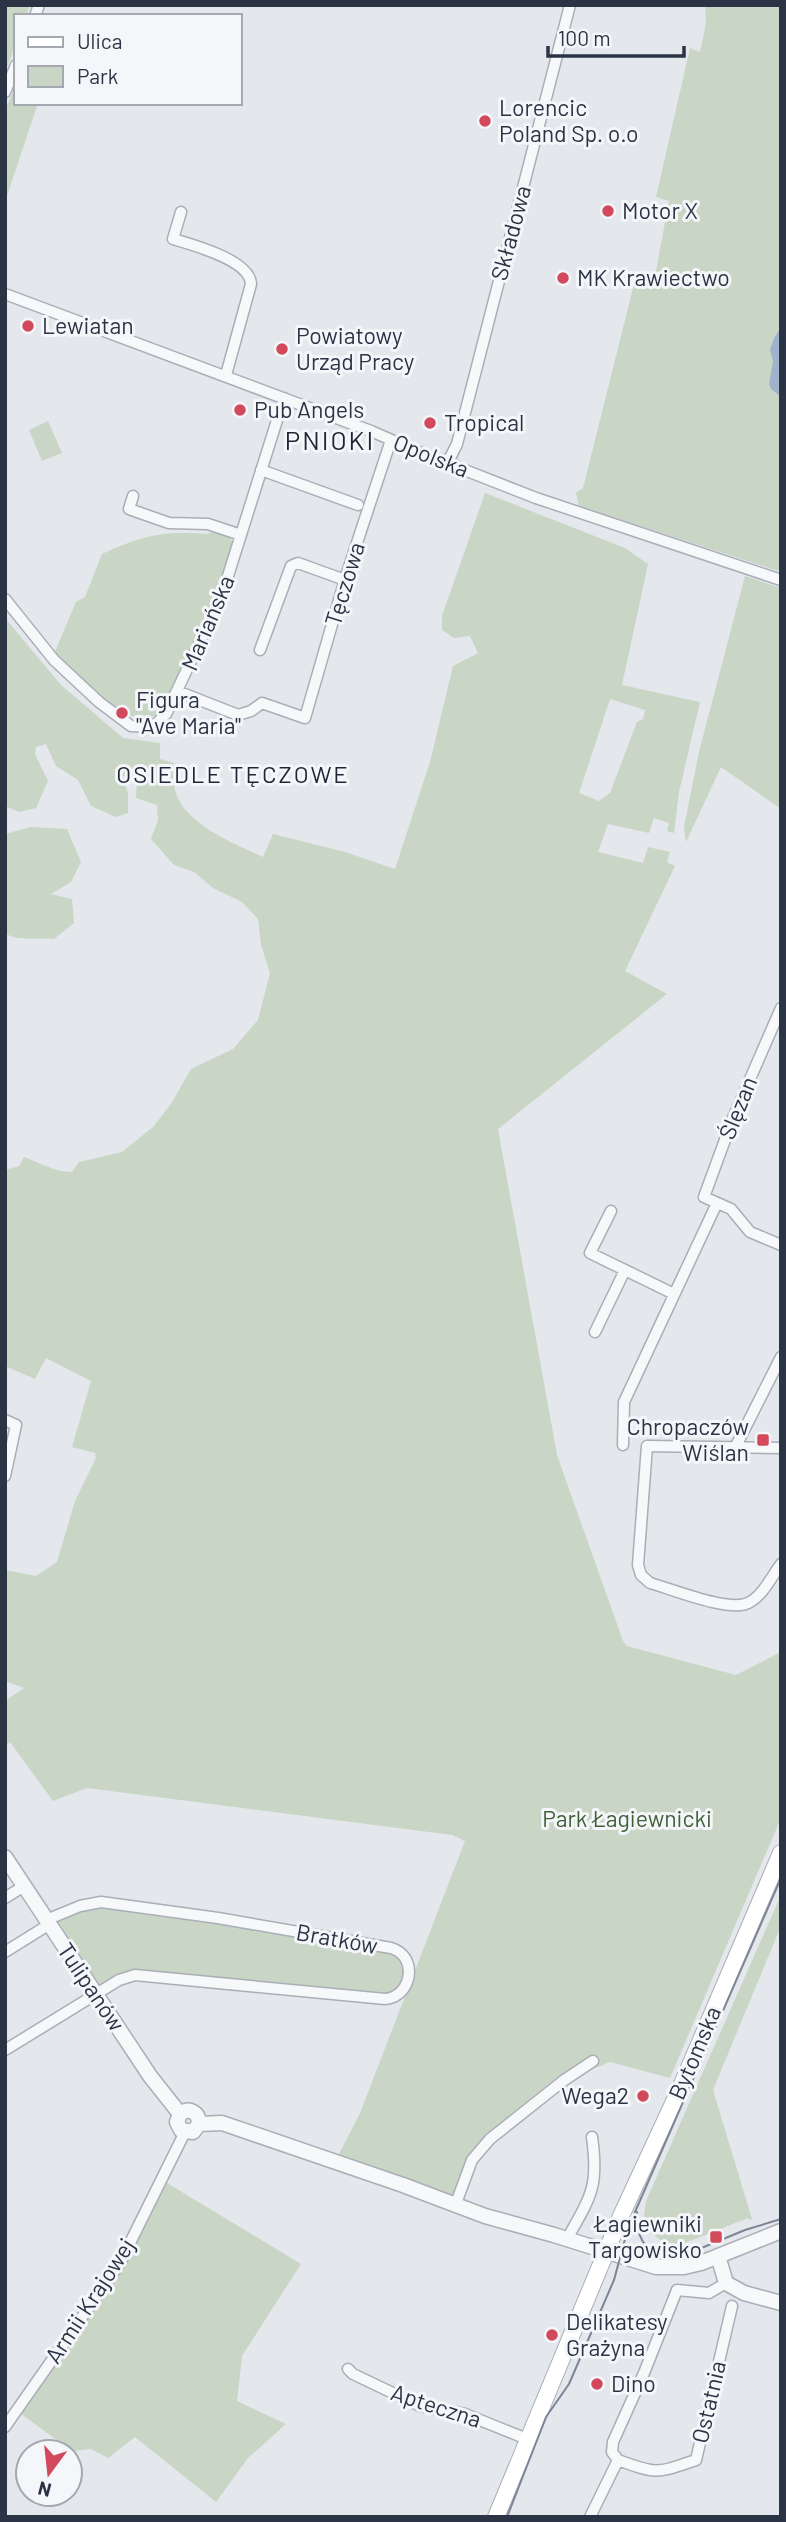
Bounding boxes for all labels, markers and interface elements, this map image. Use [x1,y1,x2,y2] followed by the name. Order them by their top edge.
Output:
[14,14,242,105] legend
[548,14,684,58] scale bar
[558,25,611,50] text: 100 m
[77,28,122,53] text: Ulica
[77,63,118,88] text: Park
[499,93,639,147] place label: Lorencic Poland Sp. o.o
[477,113,493,129] marker: Lorencic Poland Sp. o.o
[484,182,536,283] street label: Składowa
[622,196,698,224] place label: Motor X
[600,203,616,219] marker: Motor X
[577,263,730,291] place label: MK Krawiectwo
[555,270,571,286] marker: MK Krawiectwo
[42,311,134,339] place label: Lewiatan
[20,318,36,334] marker: Lewiatan
[296,321,415,375] place label: Powiatowy Urząd Pracy
[274,341,290,357] marker: Powiatowy Urząd Pracy
[254,395,364,423] place label: Pub Angels
[232,402,248,418] marker: Pub Angels
[444,408,524,436] place label: Tropical
[422,415,438,431] marker: Tropical
[285,424,375,455] district label: PNIOKI
[390,427,473,483] street label: Opolska
[318,538,370,629] street label: Tęczowa
[175,571,240,674] street label: Mariańska
[136,685,241,739] place label: Figura "Ave Maria"
[114,705,130,721] marker: Figura "Ave Maria"
[116,759,350,788] district label: OSIEDLE TĘCZOWE
[712,1072,762,1143] street label: Ślęzan
[627,1412,749,1466] place label: Chropaczów Wiślan
[755,1432,771,1448] marker: Chropaczów Wiślan
[542,1804,712,1832] park label: Park Łagiewnicki
[294,1917,380,1959] street label: Bratków
[52,1937,132,2036] street label: Tulipanów
[662,2002,726,2103] street label: Bytomska
[561,2081,629,2109] place label: Wega2
[635,2088,651,2104] marker: Wega2
[588,2209,702,2263] place label: Łagiewniki Targowisko
[708,2229,724,2245] marker: Łagiewniki Targowisko
[38,2233,140,2368] street label: Armii Krajowej
[566,2307,668,2361] place label: Delikatesy Grażyna
[544,2327,560,2343] marker: Delikatesy Grażyna
[685,2358,731,2446] street label: Ostatnia
[611,2369,656,2397] place label: Dino
[589,2376,605,2392] marker: Dino
[388,2377,485,2433] street label: Apteczna
[14,2438,84,2508] north arrow
[35,2477,54,2503] text: N

